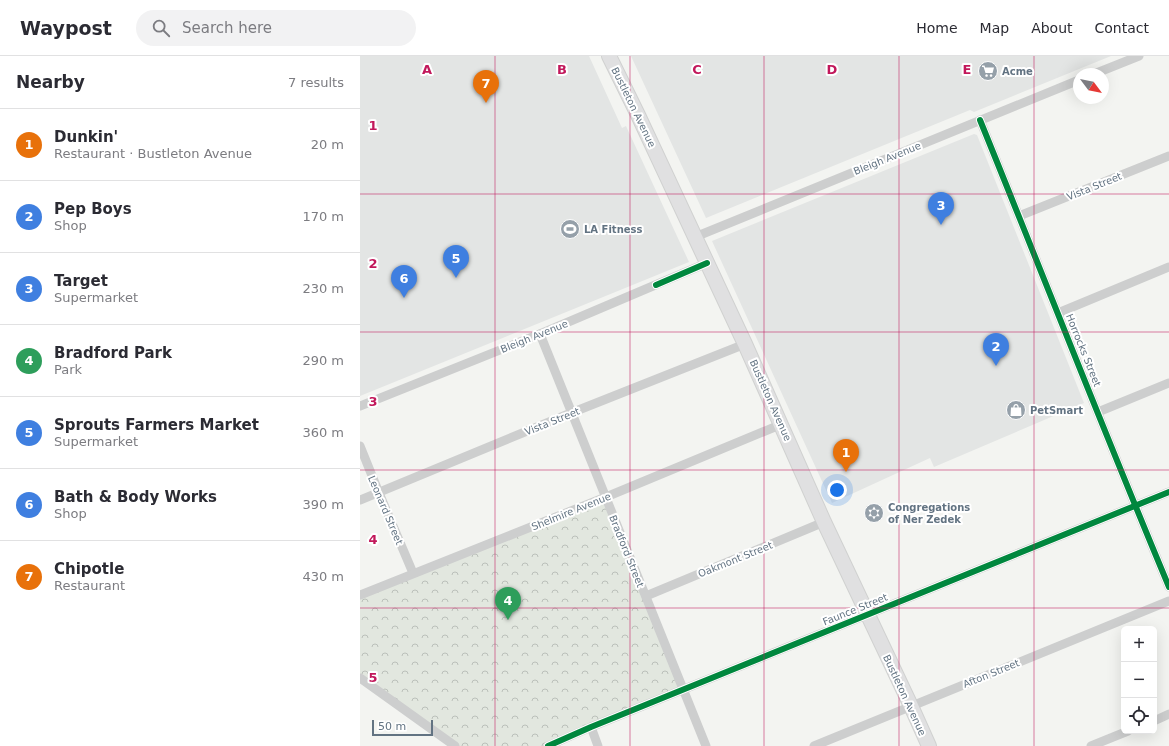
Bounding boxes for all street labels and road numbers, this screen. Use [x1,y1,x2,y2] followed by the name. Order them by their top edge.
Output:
[609,65,658,149] street label: Bustleton Avenue
[852,140,922,177] street label: Bleigh Avenue
[1065,170,1123,202] street label: Vista Street
[1064,312,1103,388] street label: Horrocks Street
[499,318,569,355] street label: Bleigh Avenue
[748,358,793,443] street label: Bustleton Avenue
[523,405,581,437] street label: Vista Street
[366,474,405,546] street label: Leonard Street
[530,491,612,532] street label: Shelmire Avenue
[607,513,646,589] street label: Bradford Street
[696,539,774,579] street label: Oakmont Street
[821,591,889,627] street label: Faunce Street
[881,653,928,737] street label: Bustleton Avenue
[961,657,1021,690] street label: Afton Street

